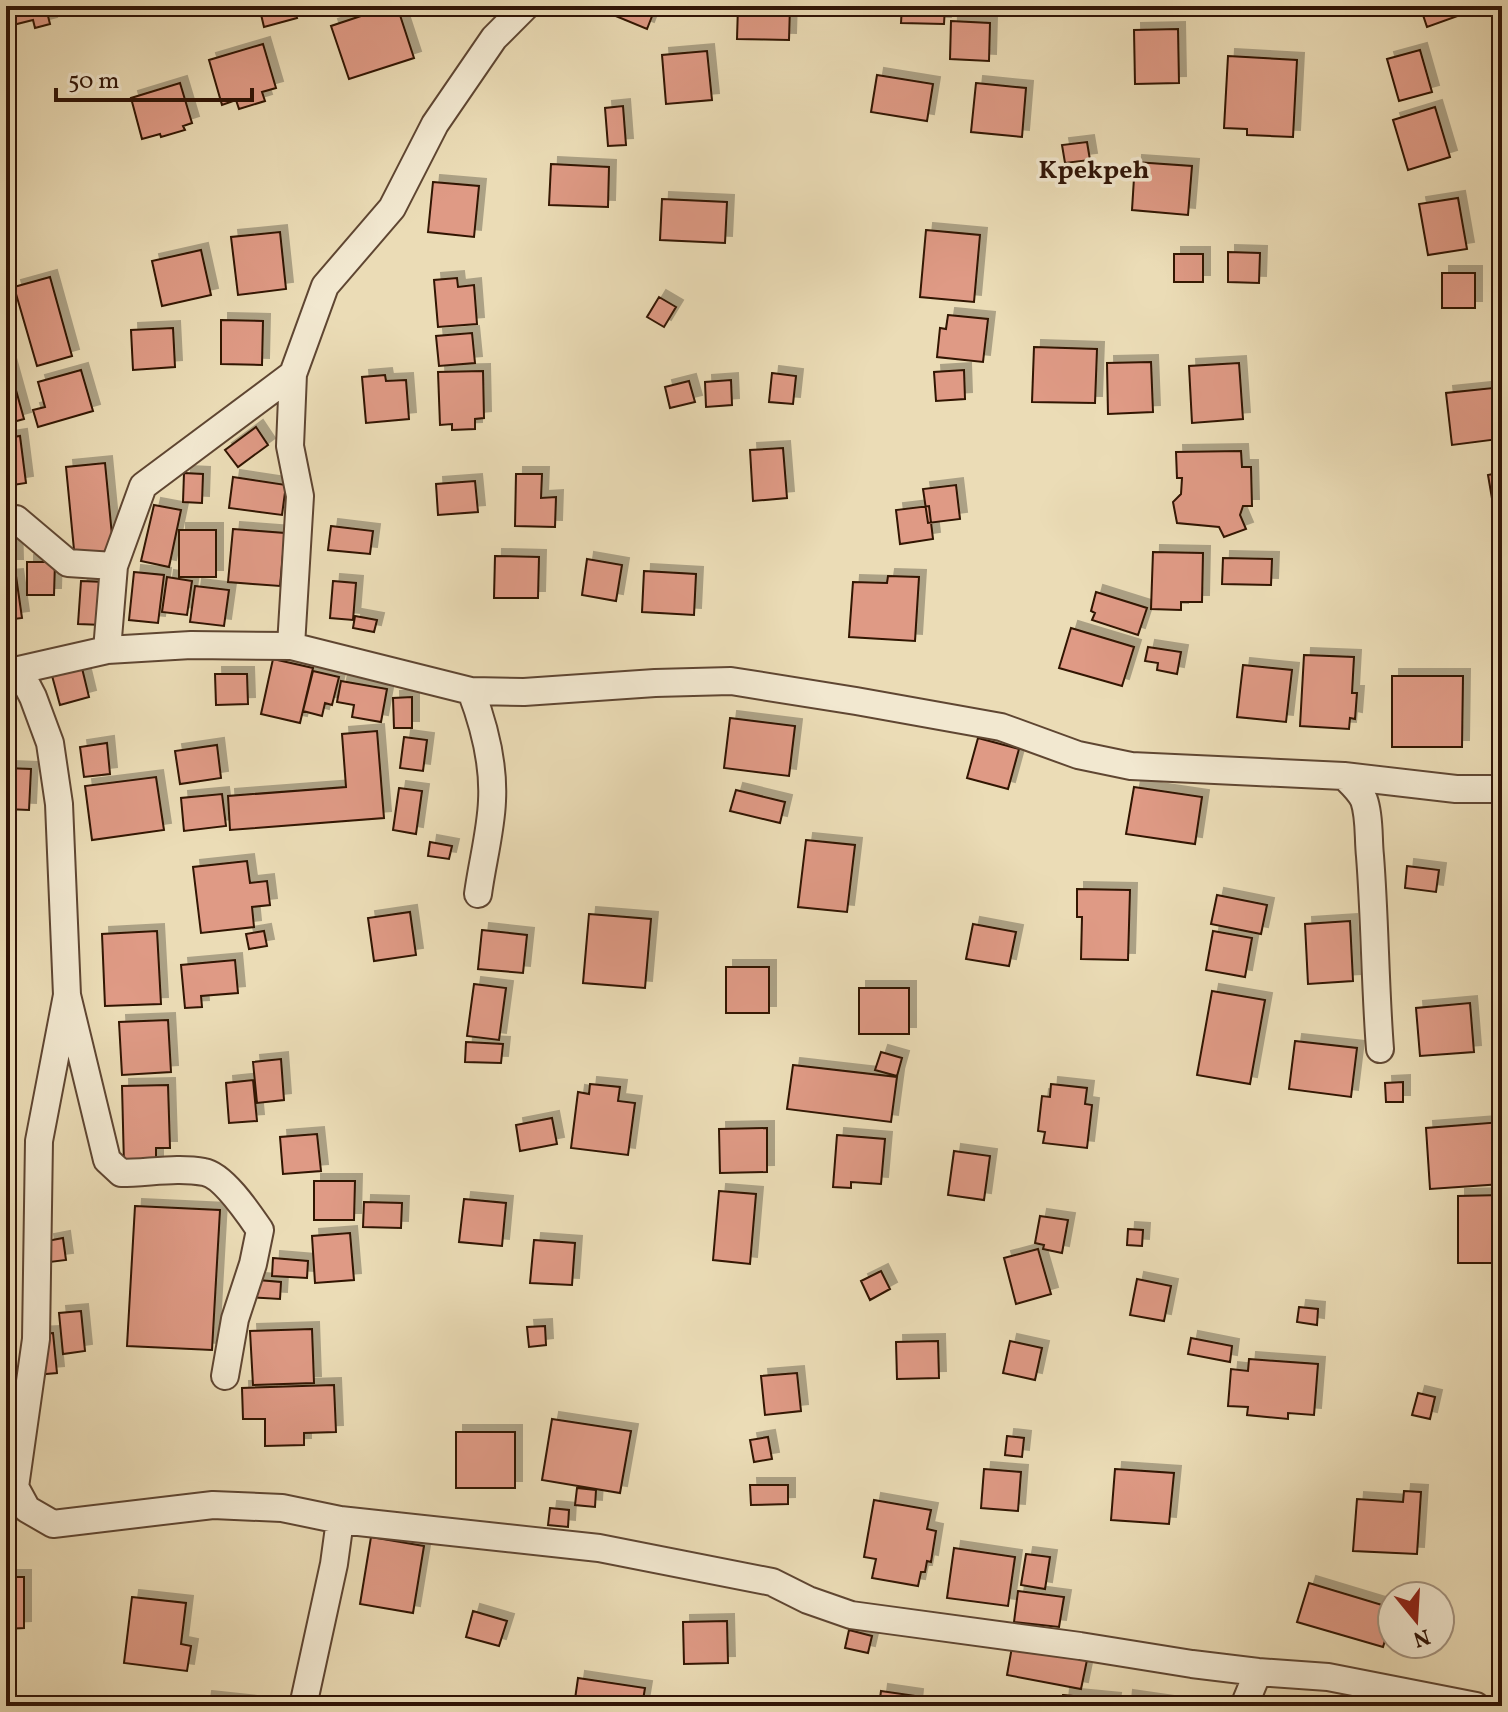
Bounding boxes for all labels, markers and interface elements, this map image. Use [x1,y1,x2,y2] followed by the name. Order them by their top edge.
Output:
[56,52,252,102] scale bar
[68,65,120,99] text: 50 m
[1039,153,1150,189] district label: Kpekpeh
[1376,1580,1456,1660] north arrow
[1409,1619,1434,1654] text: N

